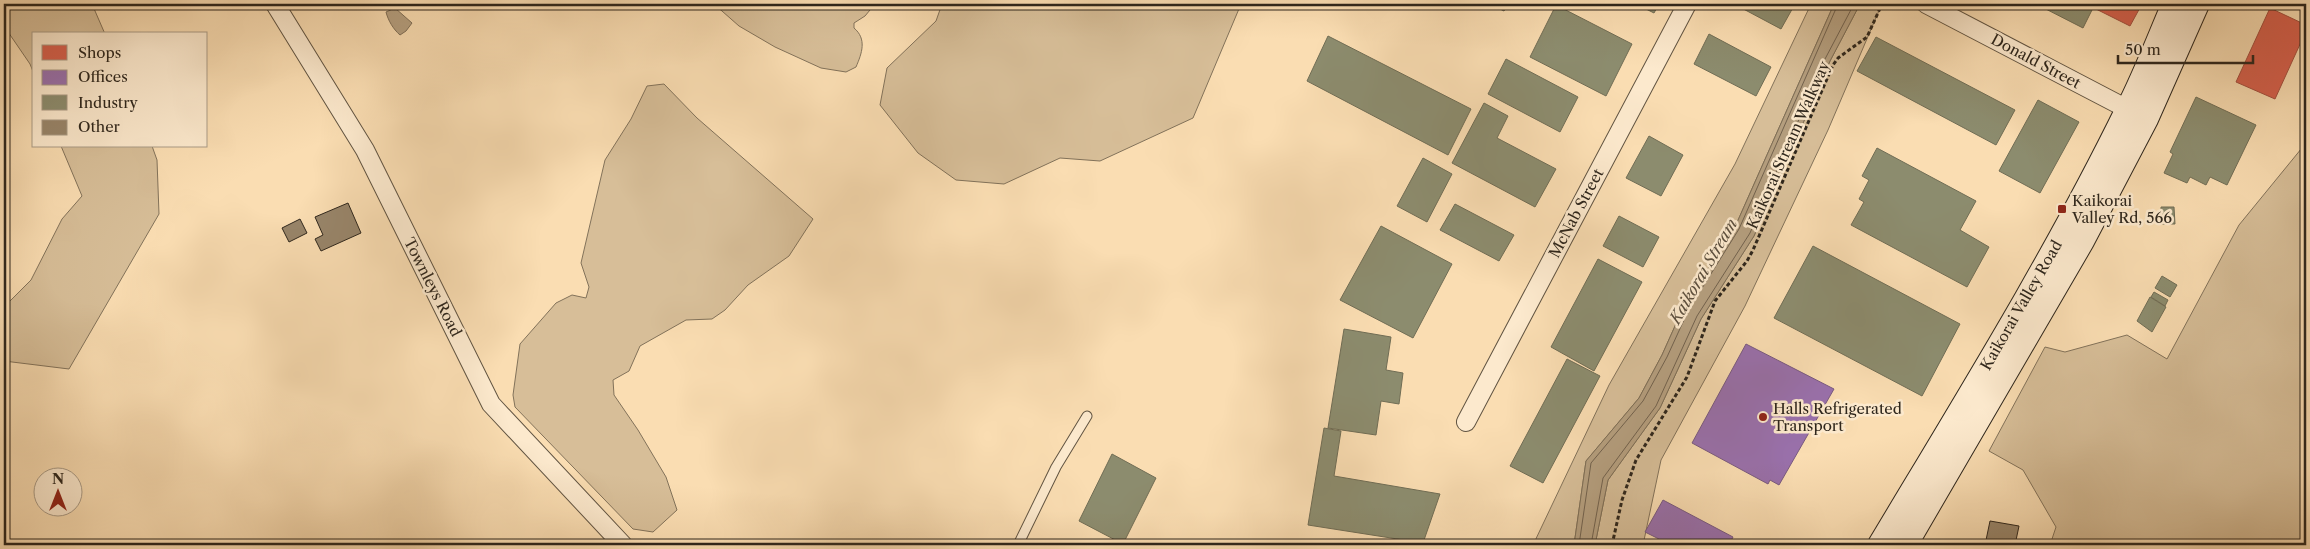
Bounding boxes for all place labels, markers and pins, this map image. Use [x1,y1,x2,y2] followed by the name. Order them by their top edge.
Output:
[2071,191,2172,227] place label: Kaikorai Valley Rd, 566
[2056,203,2068,215] marker: Kaikorai Valley Rd, 566
[1773,399,1902,435] place label: Halls Refrigerated Transport
[1757,411,1769,423] marker: Halls Refrigerated Transport

